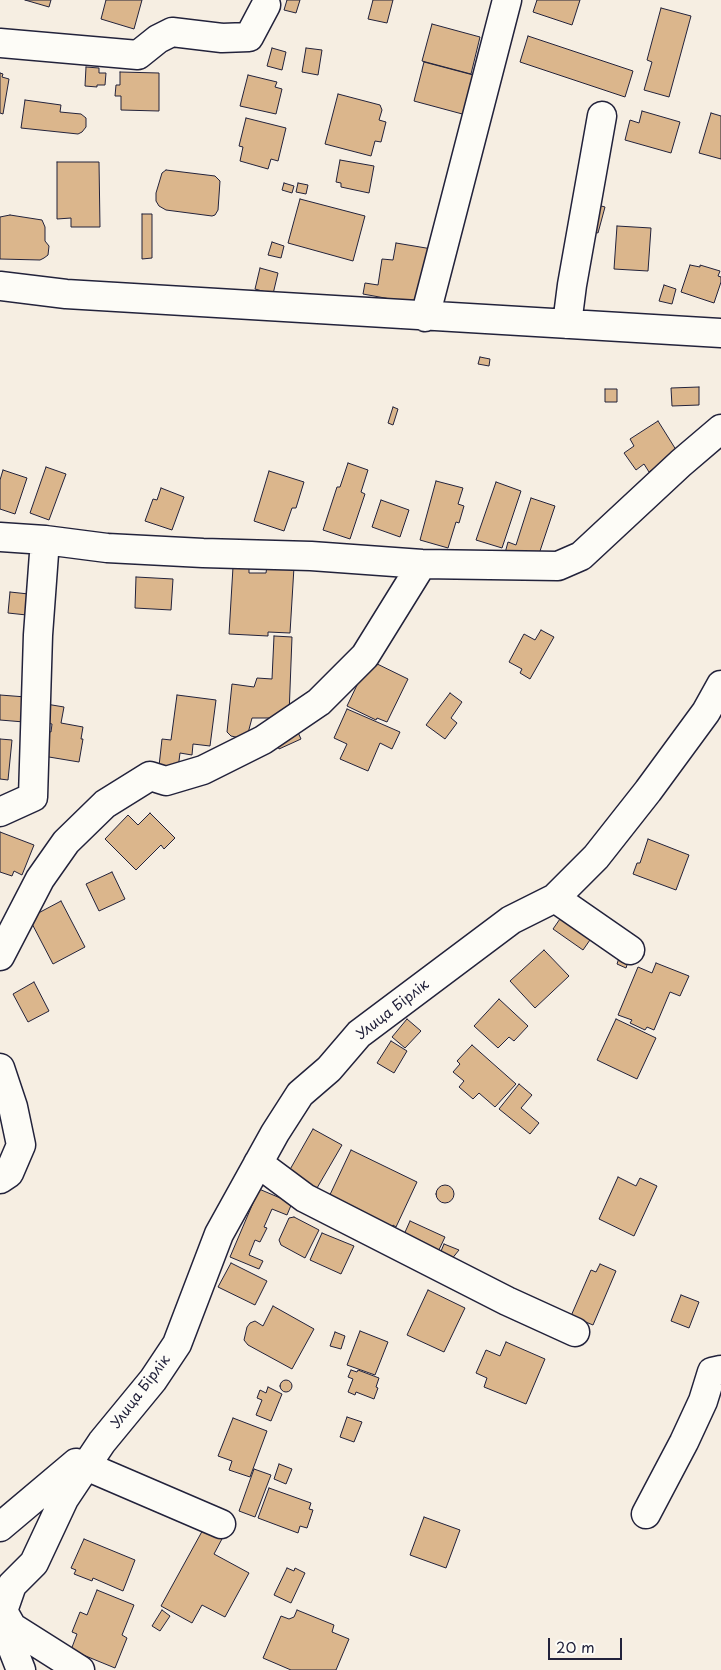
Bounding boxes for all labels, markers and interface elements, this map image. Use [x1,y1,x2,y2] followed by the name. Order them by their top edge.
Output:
[353,976,433,1044] street label: Улица Бірлік
[108,1352,174,1432] street label: Улица Бірлік
[551,1628,625,1660] scale bar
[556,1635,595,1658] text: 20 m

